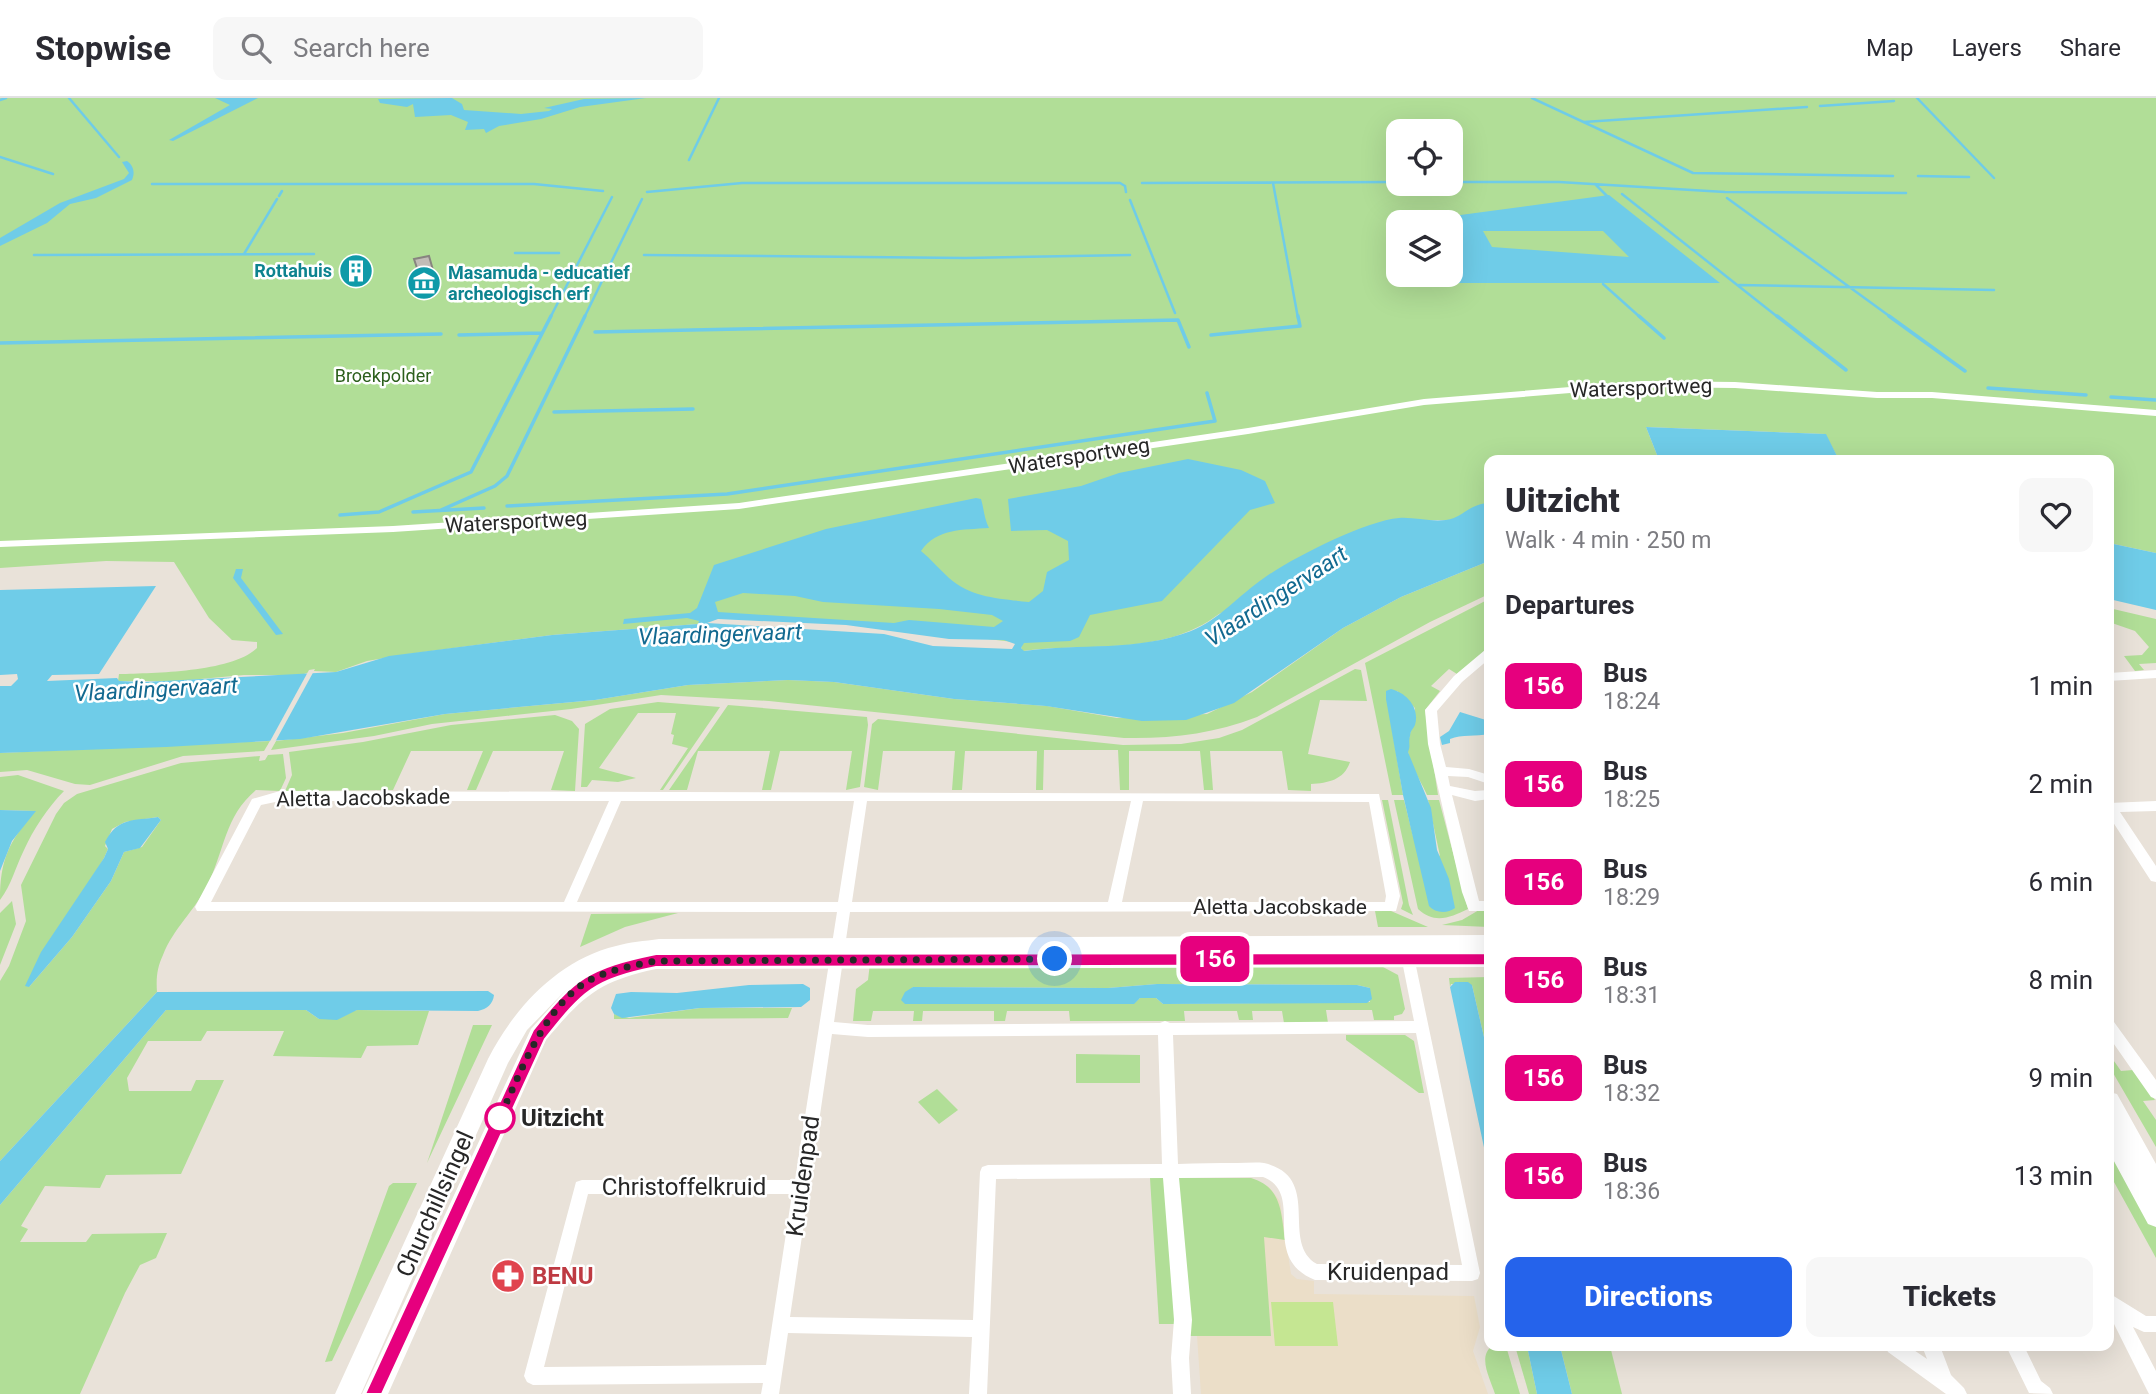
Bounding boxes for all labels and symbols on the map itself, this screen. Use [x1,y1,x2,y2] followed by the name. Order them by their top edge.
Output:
[337,252,375,290] building icon: Rottahuis
[254,260,332,281] place label: Rottahuis
[448,262,630,304] place label: Masamuda - educatief archeologisch erf
[405,264,443,302] museum icon: Masamuda - educatief archeologisch erf
[335,365,431,386] park label: Broekpolder
[1569,374,1713,402] street label: Watersportweg
[1007,433,1151,479] street label: Watersportweg
[444,506,588,538] street label: Watersportweg
[1200,540,1353,652] water label: Vlaardingervaart
[638,618,803,651] water label: Vlaardingervaart
[73,672,239,707] water label: Vlaardingervaart
[276,784,450,812] street label: Aletta Jacobskade
[1193,895,1367,919] street label: Aletta Jacobskade
[1175,936,1255,982] line badge: 156
[1037,941,1072,976] your location
[485,1103,515,1133] marker: Uitzicht
[521,1104,604,1132] place label: Uitzicht
[781,1114,825,1238] street label: Kruidenpad
[390,1127,480,1281] street label: Churchillsingel
[602,1173,766,1201] street label: Christoffelkruid
[489,1257,527,1295] pharmacy icon: BENU
[1327,1258,1449,1286] street label: Kruidenpad
[532,1262,594,1290] place label: BENU

